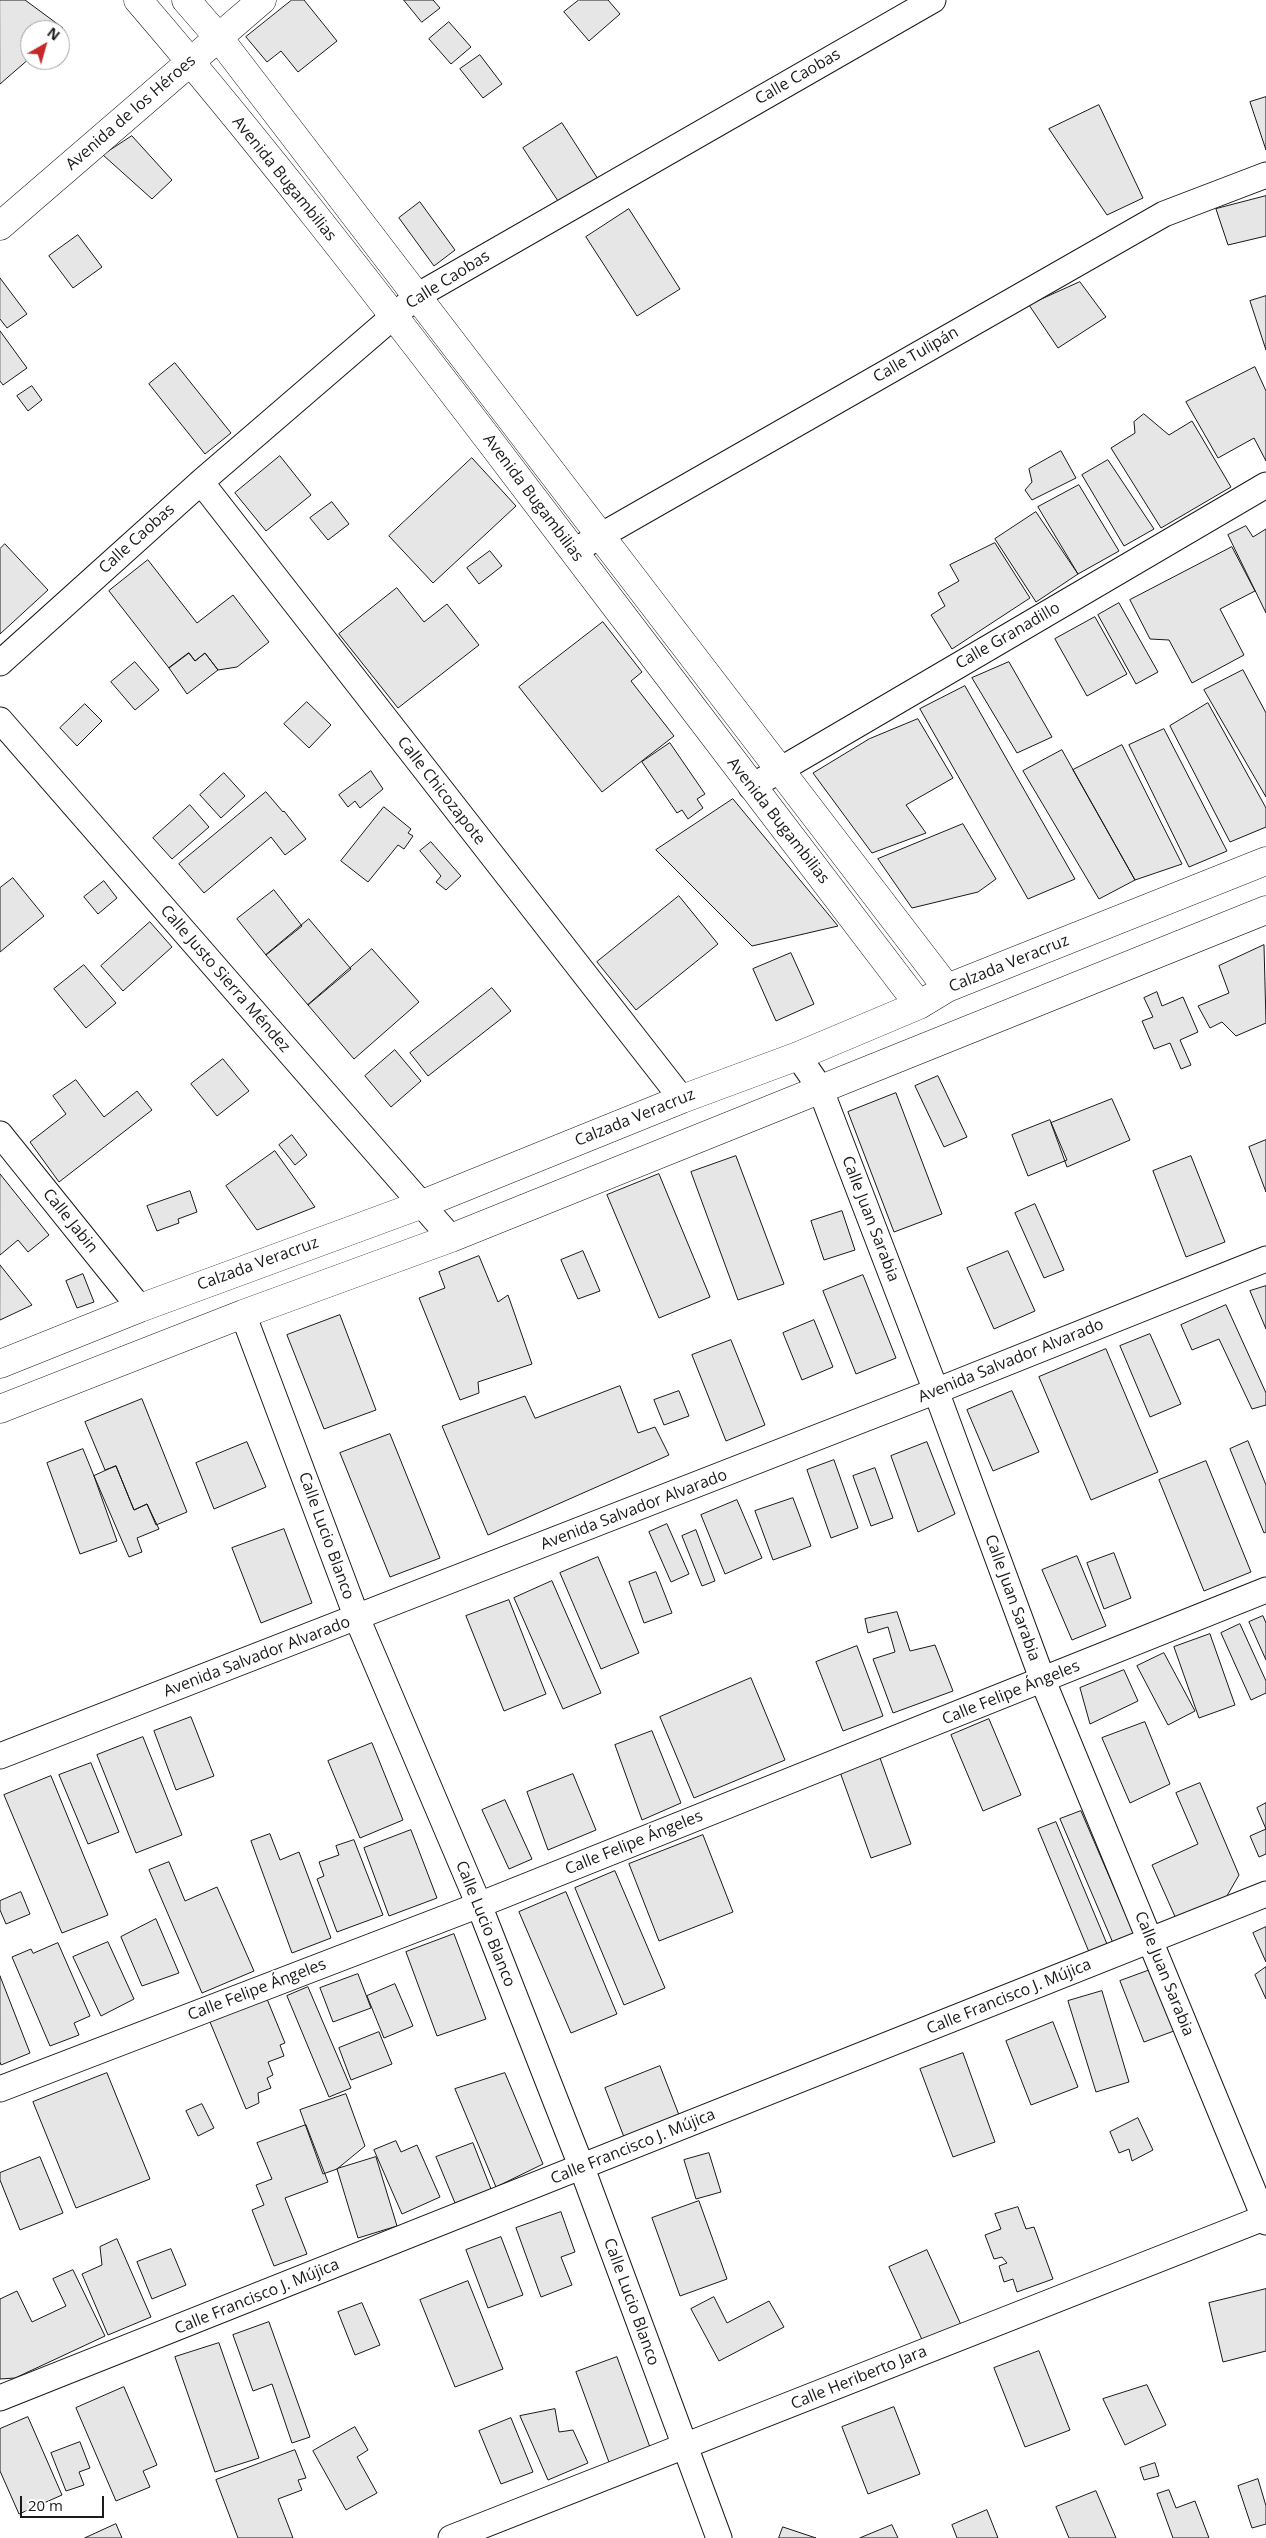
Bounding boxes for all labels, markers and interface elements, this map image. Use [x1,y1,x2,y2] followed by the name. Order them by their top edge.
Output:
[20,20,70,70] north arrow
[44,23,64,45] text: N
[752,45,844,109] street label: Calle Caobas
[62,51,200,175] street label: Avenida de los Héroes
[228,113,340,245] street label: Avenida Bugambilias
[403,247,493,313] street label: Calle Caobas
[870,323,962,387] street label: Calle Tulipán
[479,430,587,566] street label: Avenida Bugambilias
[95,500,179,578] street label: Calle Caobas
[952,598,1064,674] street label: Calle Granadillo
[393,733,489,849] street label: Calle Chicozapote
[723,754,833,888] street label: Avenida Bugambilias
[156,901,294,1057] street label: Calle Justo Sierra Méndez
[946,931,1072,997] street label: Calzada Veracruz
[572,1085,698,1151] street label: Calzada Veracruz
[837,1153,903,1285] street label: Calle Juan Sarabia
[38,1185,102,1257] street label: Calle Jabin
[195,1233,321,1295] street label: Calzada Veracruz
[915,1315,1107,1407] street label: Avenida Salvador Alvarado
[538,1465,730,1555] street label: Avenida Salvador Alvarado
[294,1470,358,1602] street label: Calle Lucio Blanco
[980,1532,1044,1664] street label: Calle Juan Sarabia
[161,1612,353,1702] street label: Avenida Salvador Alvarado
[939,1657,1083,1729] street label: Calle Felipe Ángeles
[562,1807,706,1879] street label: Calle Felipe Ángeles
[451,1858,519,1990] street label: Calle Lucio Blanco
[1130,1909,1198,2039] street label: Calle Juan Sarabia
[185,1955,329,2025] street label: Calle Felipe Ángeles
[924,1955,1094,2039] street label: Calle Francisco J. Mújica
[548,2105,718,2189] street label: Calle Francisco J. Mújica
[599,2236,663,2368] street label: Calle Lucio Blanco
[172,2255,342,2339] street label: Calle Francisco J. Mújica
[788,2342,930,2414] street label: Calle Heriberto Jara
[22,2486,106,2518] scale bar
[28,2495,63,2515] text: 20 m

